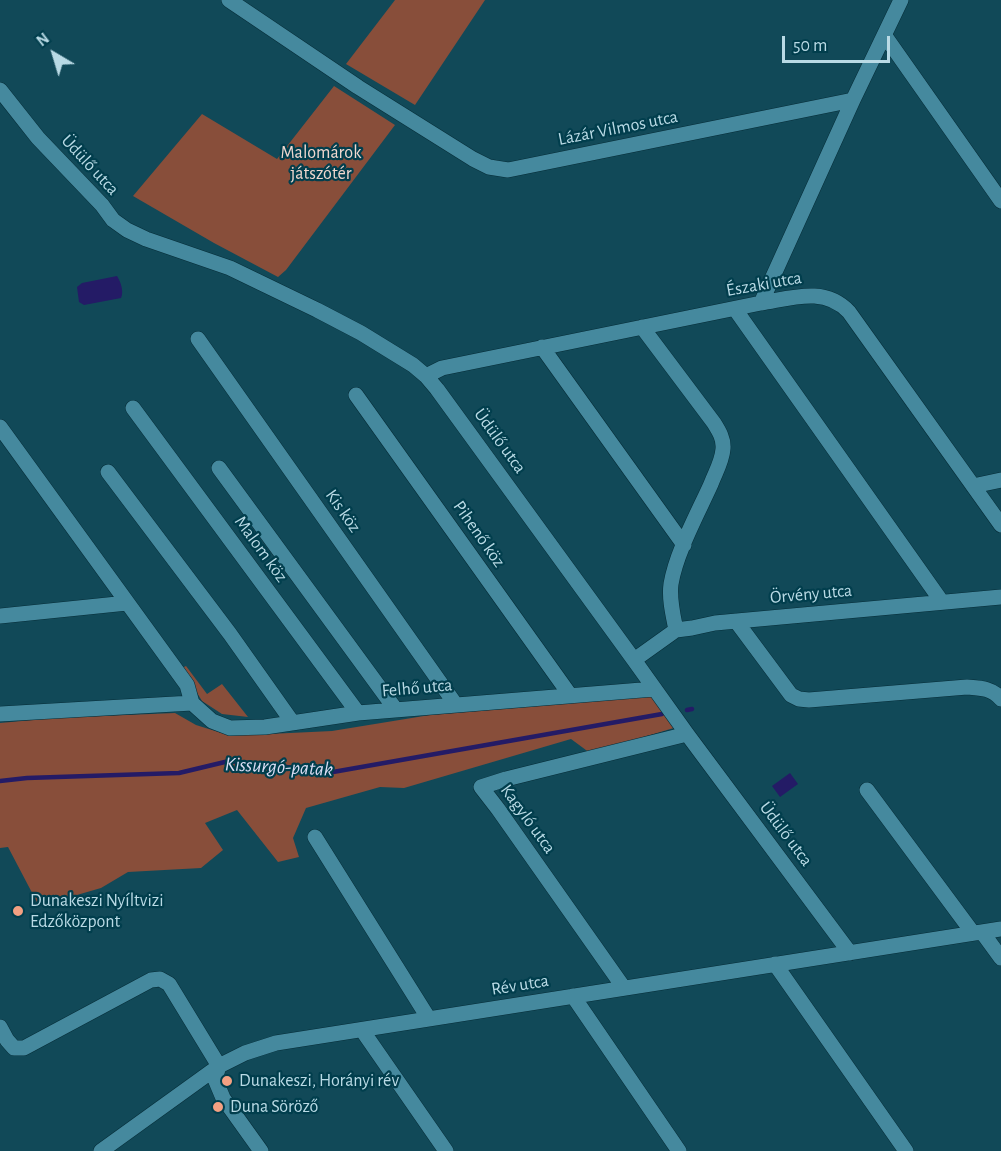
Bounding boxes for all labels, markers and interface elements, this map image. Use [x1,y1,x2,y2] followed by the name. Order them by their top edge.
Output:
[24,24,84,84] north arrow
[785,24,893,62] scale bar
[34,30,52,50] text: N
[793,37,827,55] text: 50 m
[556,106,680,150] street label: Lázár Vilmos utca
[56,130,124,200] street label: Üdülő utca
[281,142,361,184] park label: Malomárok játszótér
[725,267,803,301] street label: Északi utca
[469,404,531,478] street label: Üdülő utca
[320,485,366,537] street label: Kis köz
[448,497,510,571] street label: Pihenő köz
[230,512,292,586] street label: Malom köz
[769,580,853,608] street label: Örvény utca
[381,674,453,702] street label: Felhő utca
[224,752,334,782] water label: Kissurgó-patak
[496,780,560,858] street label: Kagyló utca
[755,797,817,871] street label: Üdülő utca
[30,890,164,932] place label: Dunakeszi Nyíltvizi Edzőközpont
[11,904,25,918] marker: Dunakeszi Nyíltvizi Edzőközpont
[490,970,550,1000] street label: Rév utca
[239,1070,399,1092] place label: Dunakeszi, Horányi rév
[220,1074,234,1088] marker: Dunakeszi, Horányi rév
[230,1096,318,1118] place label: Duna Söröző
[211,1100,225,1114] marker: Duna Söröző

